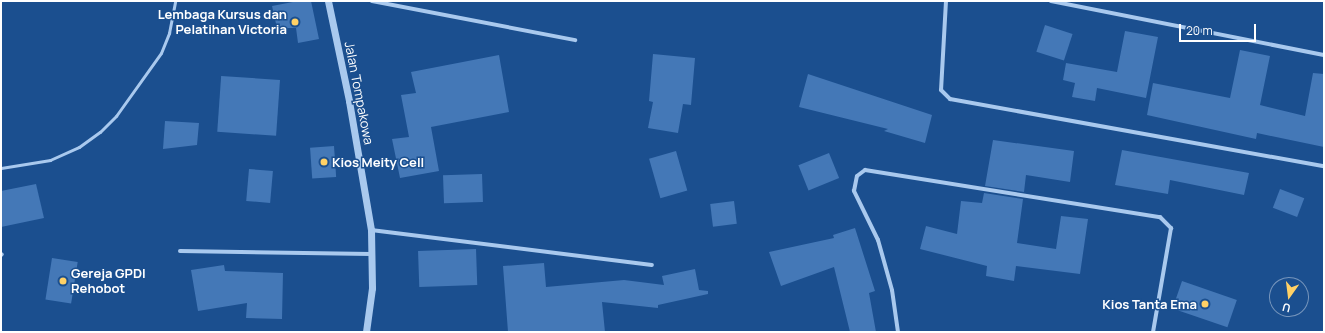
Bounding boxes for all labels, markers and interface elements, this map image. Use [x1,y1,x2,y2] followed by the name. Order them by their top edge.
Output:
[158,7,287,38] place label: Lembaga Kursus dan Pelatihan Victoria
[1181,16,1258,42] scale bar
[290,17,300,27] marker: Lembaga Kursus dan Pelatihan Victoria
[1186,22,1213,39] text: 20 m
[341,40,377,146] street label: Jalan Tompakowa
[332,154,424,170] place label: Kios Meity Cell
[319,157,329,167] marker: Kios Meity Cell
[71,266,146,297] place label: Gereja GPDI Rehobot
[58,276,68,286] marker: Gereja GPDI Rehobot
[1269,277,1309,317] north arrow
[1102,296,1197,312] place label: Kios Tanta Ema
[1200,299,1210,309] marker: Kios Tanta Ema
[1281,300,1292,316] text: U

